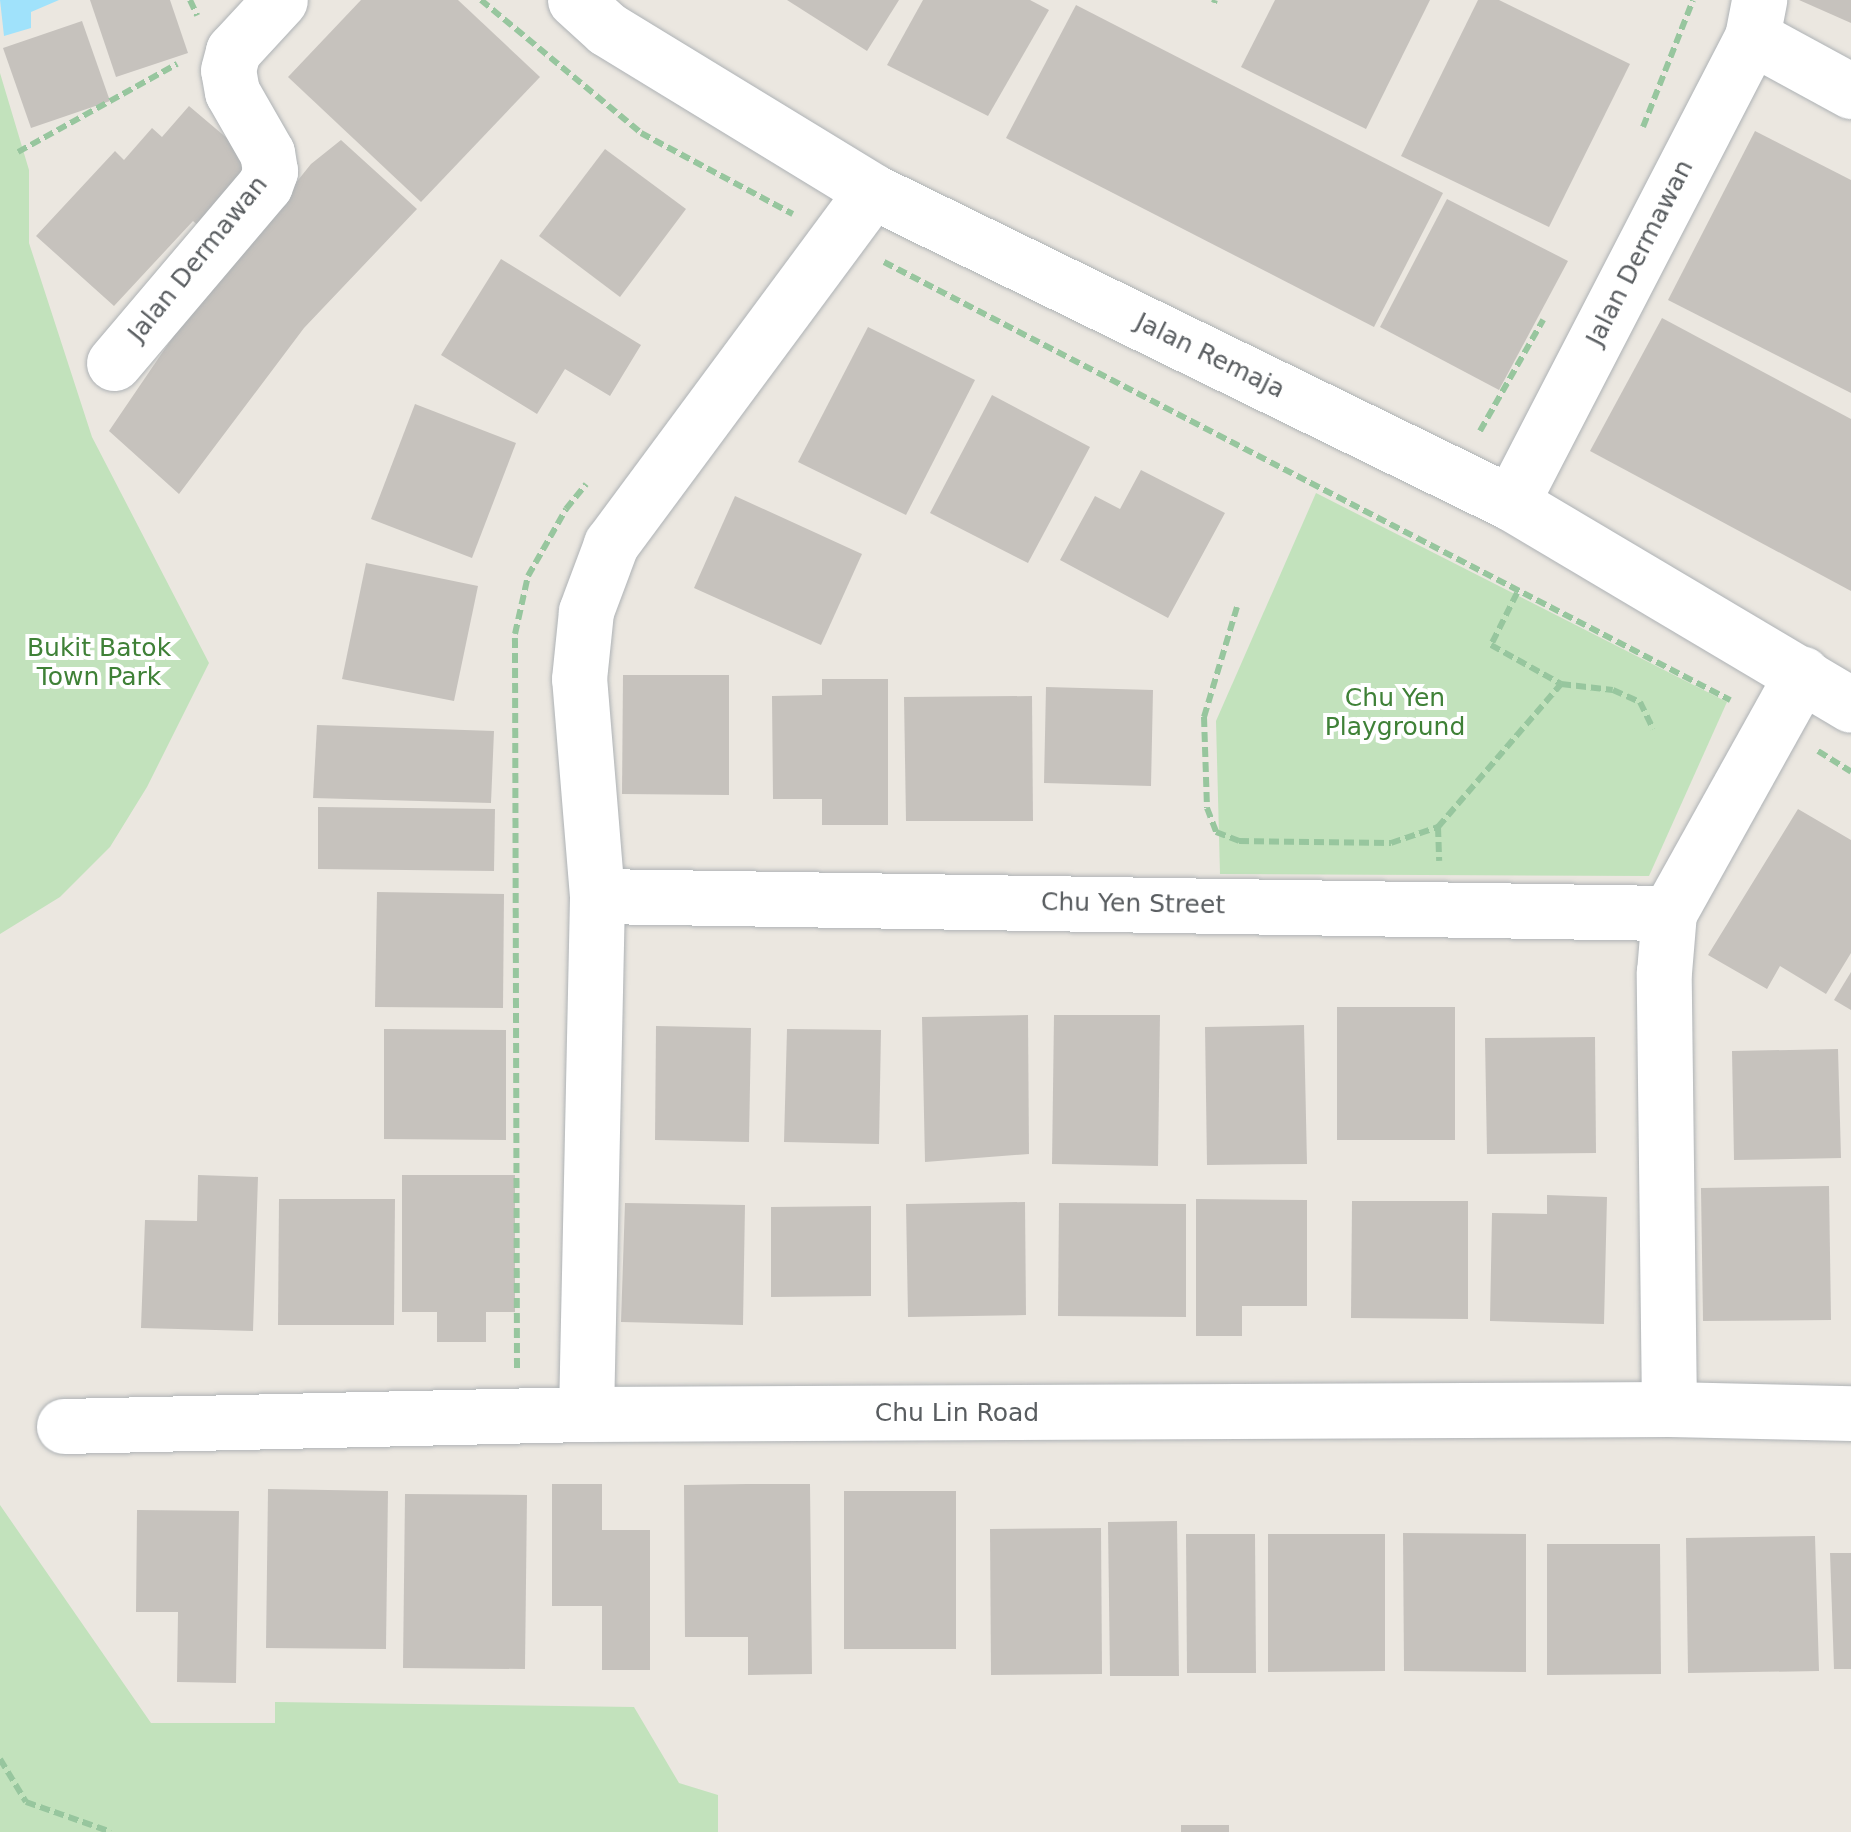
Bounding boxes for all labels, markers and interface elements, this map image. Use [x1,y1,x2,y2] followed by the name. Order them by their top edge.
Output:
[1580,155,1700,351] street label: Jalan Dermawan
[122,170,274,348] street label: Jalan Dermawan
[1130,307,1290,405] street label: Jalan Remaja
[27,634,171,693] park label: Bukit Batok Town Park
[1325,684,1465,743] park label: Chu Yen Playground
[1041,887,1225,921] street label: Chu Yen Street
[875,1398,1039,1428] street label: Chu Lin Road

